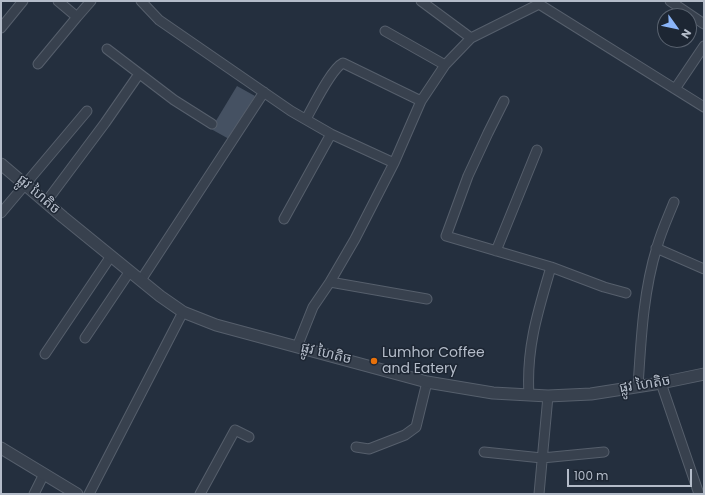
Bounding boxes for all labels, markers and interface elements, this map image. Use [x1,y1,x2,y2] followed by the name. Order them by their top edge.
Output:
[657,8,697,48] north arrow
[677,26,695,42] text: N
[13,172,63,218] street label: ផ្លូវ ហៃតិច
[299,340,353,368] street label: ផ្លូវ ហៃតិច
[382,345,485,378] place label: Lumhor Coffee and Eatery
[369,356,379,366] marker: Lumhor Coffee and Eatery
[618,373,672,397] street label: ផ្លូវ ហៃតិច
[569,461,694,487] scale bar
[574,467,608,484] text: 100 m

